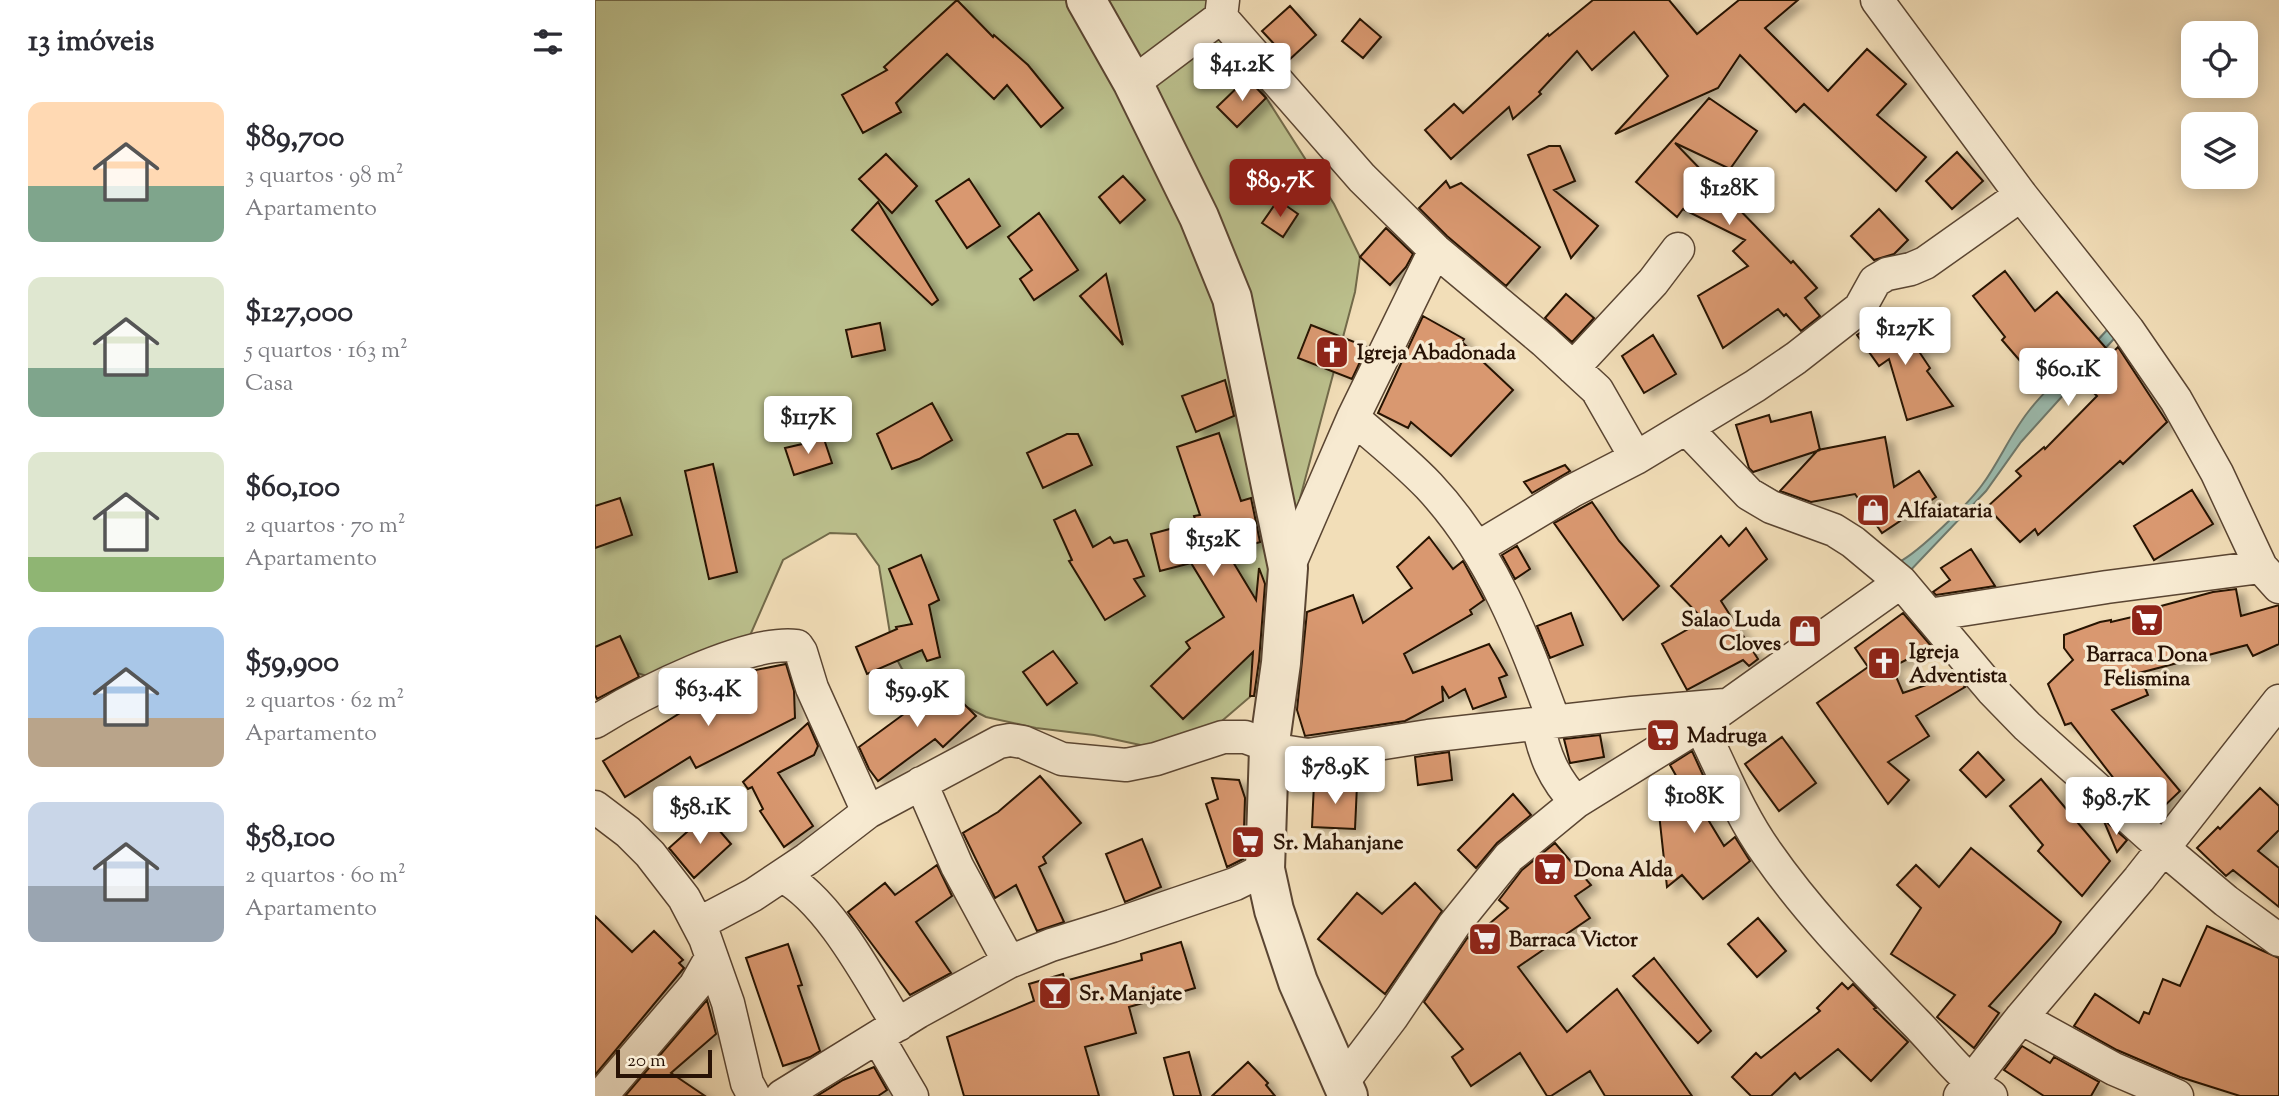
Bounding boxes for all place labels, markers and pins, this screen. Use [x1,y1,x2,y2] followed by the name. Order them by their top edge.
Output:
[1185,43,1299,103] pin: $41.2K
[1223,160,1337,219] pin: $89.7K
[1680,168,1778,227] pin: $128K
[1856,308,1954,367] pin: $127K
[1313,333,1351,371] church icon: Igreja Abadonada
[1357,339,1516,369] place label: Igreja Abadonada
[2011,348,2125,408] pin: $60.1K
[759,396,857,456] pin: $117K
[1854,491,1892,529] shop icon: Alfaiataria
[1897,497,1993,527] place label: Alfaiataria
[1164,518,1262,578] pin: $152K
[2128,601,2166,639] supermarket icon: Barraca Dona Felismina
[1681,606,1781,660] place label: Salao Luda Cloves
[1786,612,1824,650] shop icon: Salao Luda Cloves
[1909,638,2008,692] place label: Igreja Adventista
[2086,641,2208,695] place label: Barraca Dona Felismina
[1865,644,1903,682] church icon: Igreja Adventista
[651,668,765,728] pin: $63.4K
[860,670,974,729] pin: $59.9K
[1644,716,1682,754] supermarket icon: Madruga
[1687,722,1768,752] place label: Madruga
[1278,746,1392,806] pin: $78.9K
[1645,776,1743,835] pin: $108K
[2059,778,2173,837] pin: $98.7K
[643,786,757,846] pin: $58.1K
[1229,823,1267,861] supermarket icon: Sr. Mahanjane
[1273,829,1404,859] place label: Sr. Mahanjane
[1531,850,1569,888] supermarket icon: Dona Alda
[1574,856,1673,886] place label: Dona Alda
[1466,920,1504,958] supermarket icon: Barraca Victor
[1509,926,1638,956] place label: Barraca Victor
[1036,974,1074,1012] bar icon: Sr. Manjate
[1079,980,1182,1010] place label: Sr. Manjate

